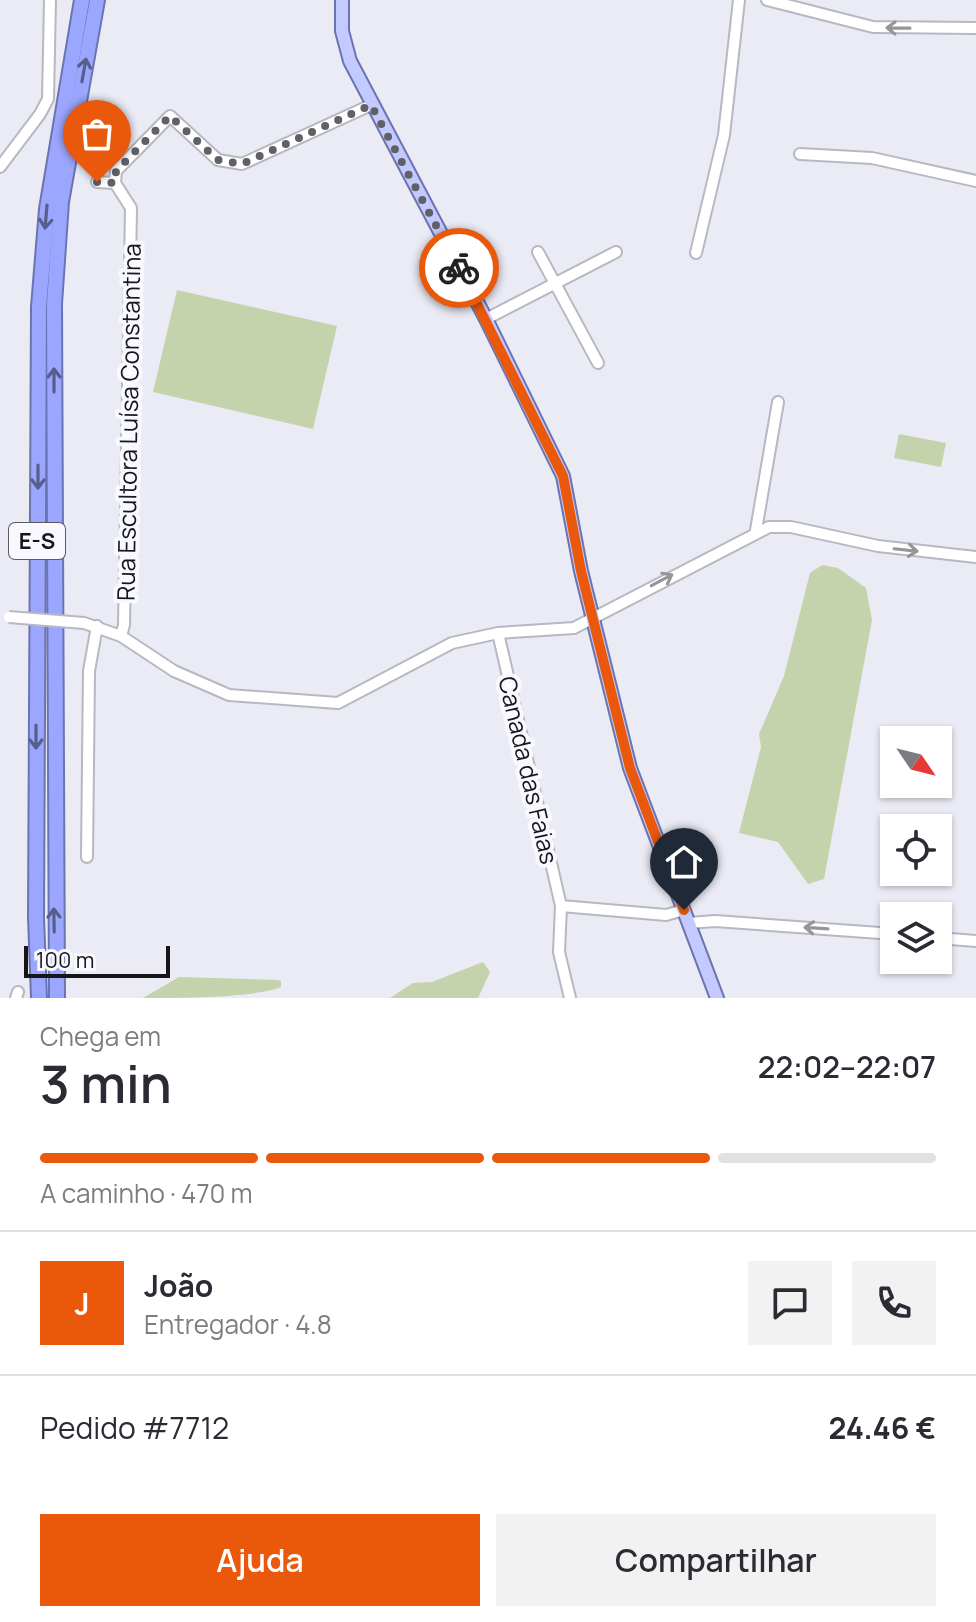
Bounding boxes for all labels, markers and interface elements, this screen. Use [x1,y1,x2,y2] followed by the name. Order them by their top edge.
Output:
[885,20,912,36] one-way arrow
[78,58,93,83] one-way arrow
[63,100,131,182] pin
[75,112,119,156] icon: bag
[39,203,54,230] one-way arrow
[419,228,499,308] courier
[108,243,148,601] street label: Rua Escultora Luísa Constantina
[437,246,481,290] icon: bike
[46,367,62,394] one-way arrow
[30,463,46,490] one-way arrow
[9,523,65,559] road number: E-S
[893,542,919,557] one-way arrow
[649,571,673,587] one-way arrow
[491,673,567,867] street label: Canada das Faias
[28,723,44,750] one-way arrow
[880,726,952,798] north arrow
[880,726,952,974] map controls
[880,814,952,886] button: locate
[650,828,718,910] pin
[662,840,706,884] icon: home
[880,902,952,974] button: layers
[46,907,62,934] one-way arrow
[803,921,830,936] one-way arrow
[24,942,170,978] scale bar
[36,945,94,975] text: 100 m
[40,1018,161,1054] text: Chega em
[758,1046,936,1087] text: 22:02–22:07
[40,1048,172,1119] text: 3 min
[40,1175,253,1211] text: A caminho · 470 m
[748,1261,832,1345] button: chat
[852,1261,936,1345] button: phone
[144,1265,213,1306] text: João
[74,1283,90,1324] text: J
[144,1306,332,1342] text: Entregador · 4.8
[40,1407,229,1448] text: Pedido #7712
[829,1407,936,1448] text: 24.46 €
[40,1514,480,1606] button: Ajuda
[496,1514,936,1606] button: Compartilhar

